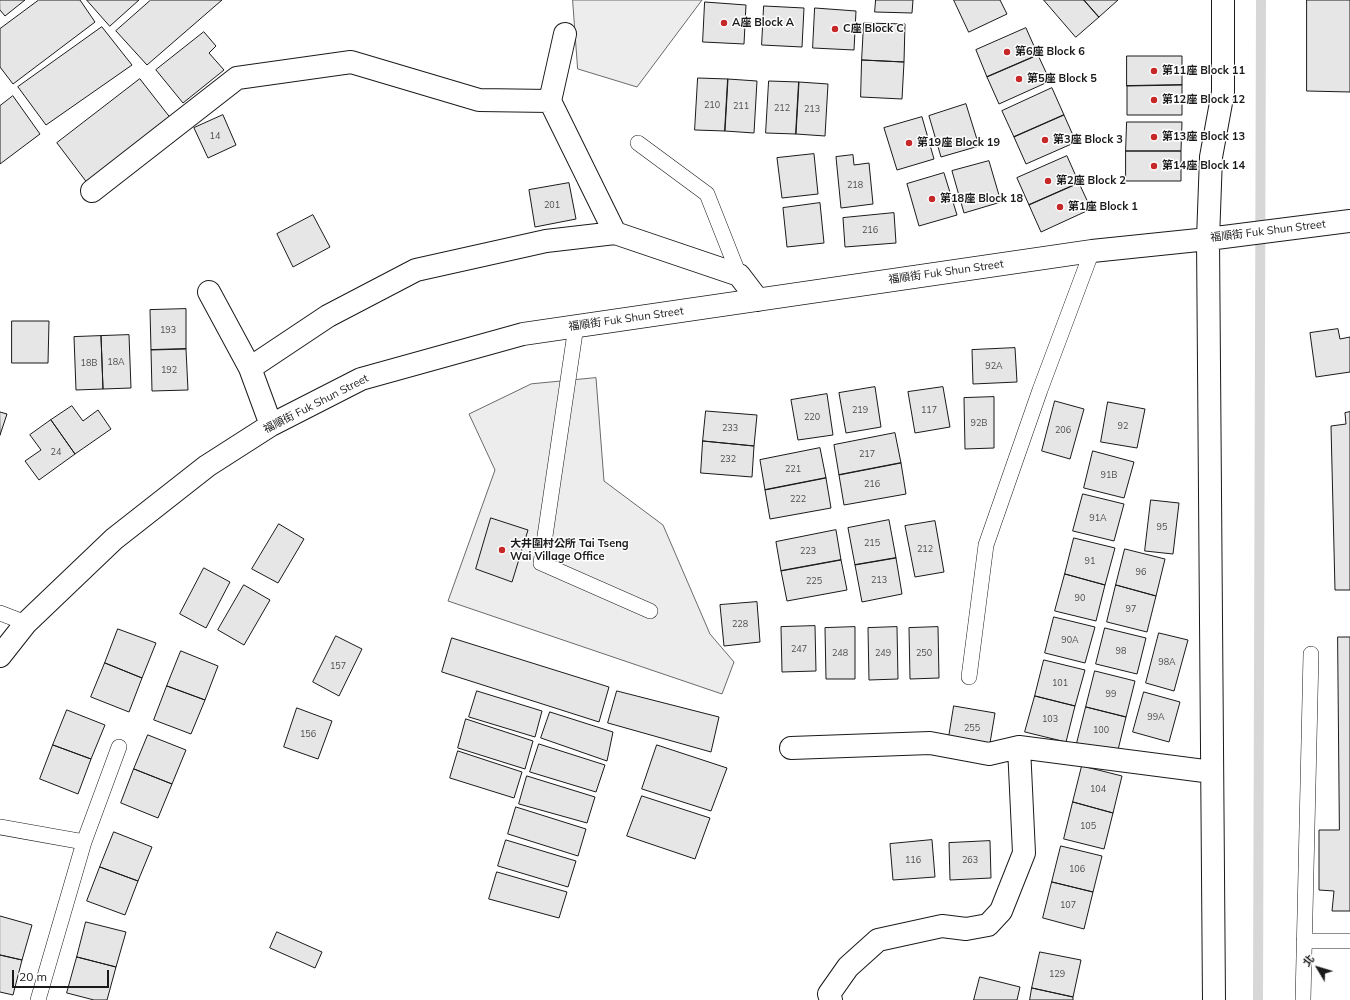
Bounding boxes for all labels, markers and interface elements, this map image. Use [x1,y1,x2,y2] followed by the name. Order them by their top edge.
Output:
[732,16,794,30] place label: A座 Block A
[719,18,729,28] marker: A座 Block A
[843,22,904,36] place label: C座 Block C
[830,24,840,34] marker: C座 Block C
[1015,45,1085,59] place label: 第6座 Block 6
[1002,47,1012,57] marker: 第6座 Block 6
[1162,64,1245,78] place label: 第11座 Block 11
[1149,66,1159,76] marker: 第11座 Block 11
[1027,72,1097,86] place label: 第5座 Block 5
[1014,74,1024,84] marker: 第5座 Block 5
[1162,93,1245,107] place label: 第12座 Block 12
[1149,95,1159,105] marker: 第12座 Block 12
[704,100,720,110] house number: 210
[733,101,749,111] house number: 211
[774,103,790,113] house number: 212
[804,104,820,114] house number: 213
[1162,130,1245,144] place label: 第13座 Block 13
[210,131,220,141] house number: 14
[1149,132,1159,142] marker: 第13座 Block 13
[1053,133,1123,147] place label: 第3座 Block 3
[1040,135,1050,145] marker: 第3座 Block 3
[917,136,1000,150] place label: 第19座 Block 19
[904,138,914,148] marker: 第19座 Block 19
[1162,159,1245,173] place label: 第14座 Block 14
[1149,161,1159,171] marker: 第14座 Block 14
[1056,174,1126,188] place label: 第2座 Block 2
[1043,176,1053,186] marker: 第2座 Block 2
[847,180,863,190] house number: 218
[940,192,1023,206] place label: 第18座 Block 18
[927,194,937,204] marker: 第18座 Block 18
[544,200,560,210] house number: 201
[1068,200,1138,214] place label: 第1座 Block 1
[1055,202,1065,212] marker: 第1座 Block 1
[1210,217,1326,245] street label: 福順街 Fuk Shun Street
[862,225,878,235] house number: 216
[888,257,1004,287] street label: 福順街 Fuk Shun Street
[568,304,684,334] street label: 福順街 Fuk Shun Street
[160,325,176,335] house number: 193
[107,357,125,367] house number: 18A
[81,358,97,368] house number: 18B
[985,361,1003,371] house number: 92A
[161,365,177,375] house number: 192
[261,372,371,436] street label: 福順街 Fuk Shun Street
[852,405,868,415] house number: 219
[921,405,937,415] house number: 117
[804,412,820,422] house number: 220
[971,418,987,428] house number: 92B
[1118,421,1128,431] house number: 92
[722,423,738,433] house number: 233
[1055,425,1071,435] house number: 206
[51,447,61,457] house number: 24
[859,449,875,459] house number: 217
[720,454,736,464] house number: 232
[785,464,801,474] house number: 221
[1101,470,1117,480] house number: 91B
[864,479,880,489] house number: 216
[790,494,806,504] house number: 222
[1089,513,1107,523] house number: 91A
[1157,522,1167,532] house number: 95
[510,537,629,563] place label: 大井圍村公所 Tai Tseng Wai Village Office
[864,538,880,548] house number: 215
[917,544,933,554] house number: 212
[497,545,507,555] marker: 大井圍村公所 Tai Tseng Wai Village Office
[800,546,816,556] house number: 223
[1085,556,1095,566] house number: 91
[1136,567,1146,577] house number: 96
[871,575,887,585] house number: 213
[806,576,822,586] house number: 225
[1075,593,1085,603] house number: 90
[1126,604,1136,614] house number: 97
[732,619,748,629] house number: 228
[1061,635,1079,645] house number: 90A
[791,644,807,654] house number: 247
[1116,646,1126,656] house number: 98
[832,648,848,658] house number: 248
[875,648,891,658] house number: 249
[916,648,932,658] house number: 250
[1158,657,1176,667] house number: 98A
[330,661,346,671] house number: 157
[1052,678,1068,688] house number: 101
[1106,689,1116,699] house number: 99
[1147,712,1165,722] house number: 99A
[1042,714,1058,724] house number: 103
[964,723,980,733] house number: 255
[1093,725,1109,735] house number: 100
[300,729,316,739] house number: 156
[1090,784,1106,794] house number: 104
[1080,821,1096,831] house number: 105
[905,855,921,865] house number: 116
[962,855,978,865] house number: 263
[1069,864,1085,874] house number: 106
[1060,900,1076,910] house number: 107
[1298,948,1338,988] north arrow
[1300,952,1317,969] text: 北
[14,962,111,988] scale bar
[19,969,47,984] text: 20 m
[1049,969,1065,979] house number: 129

